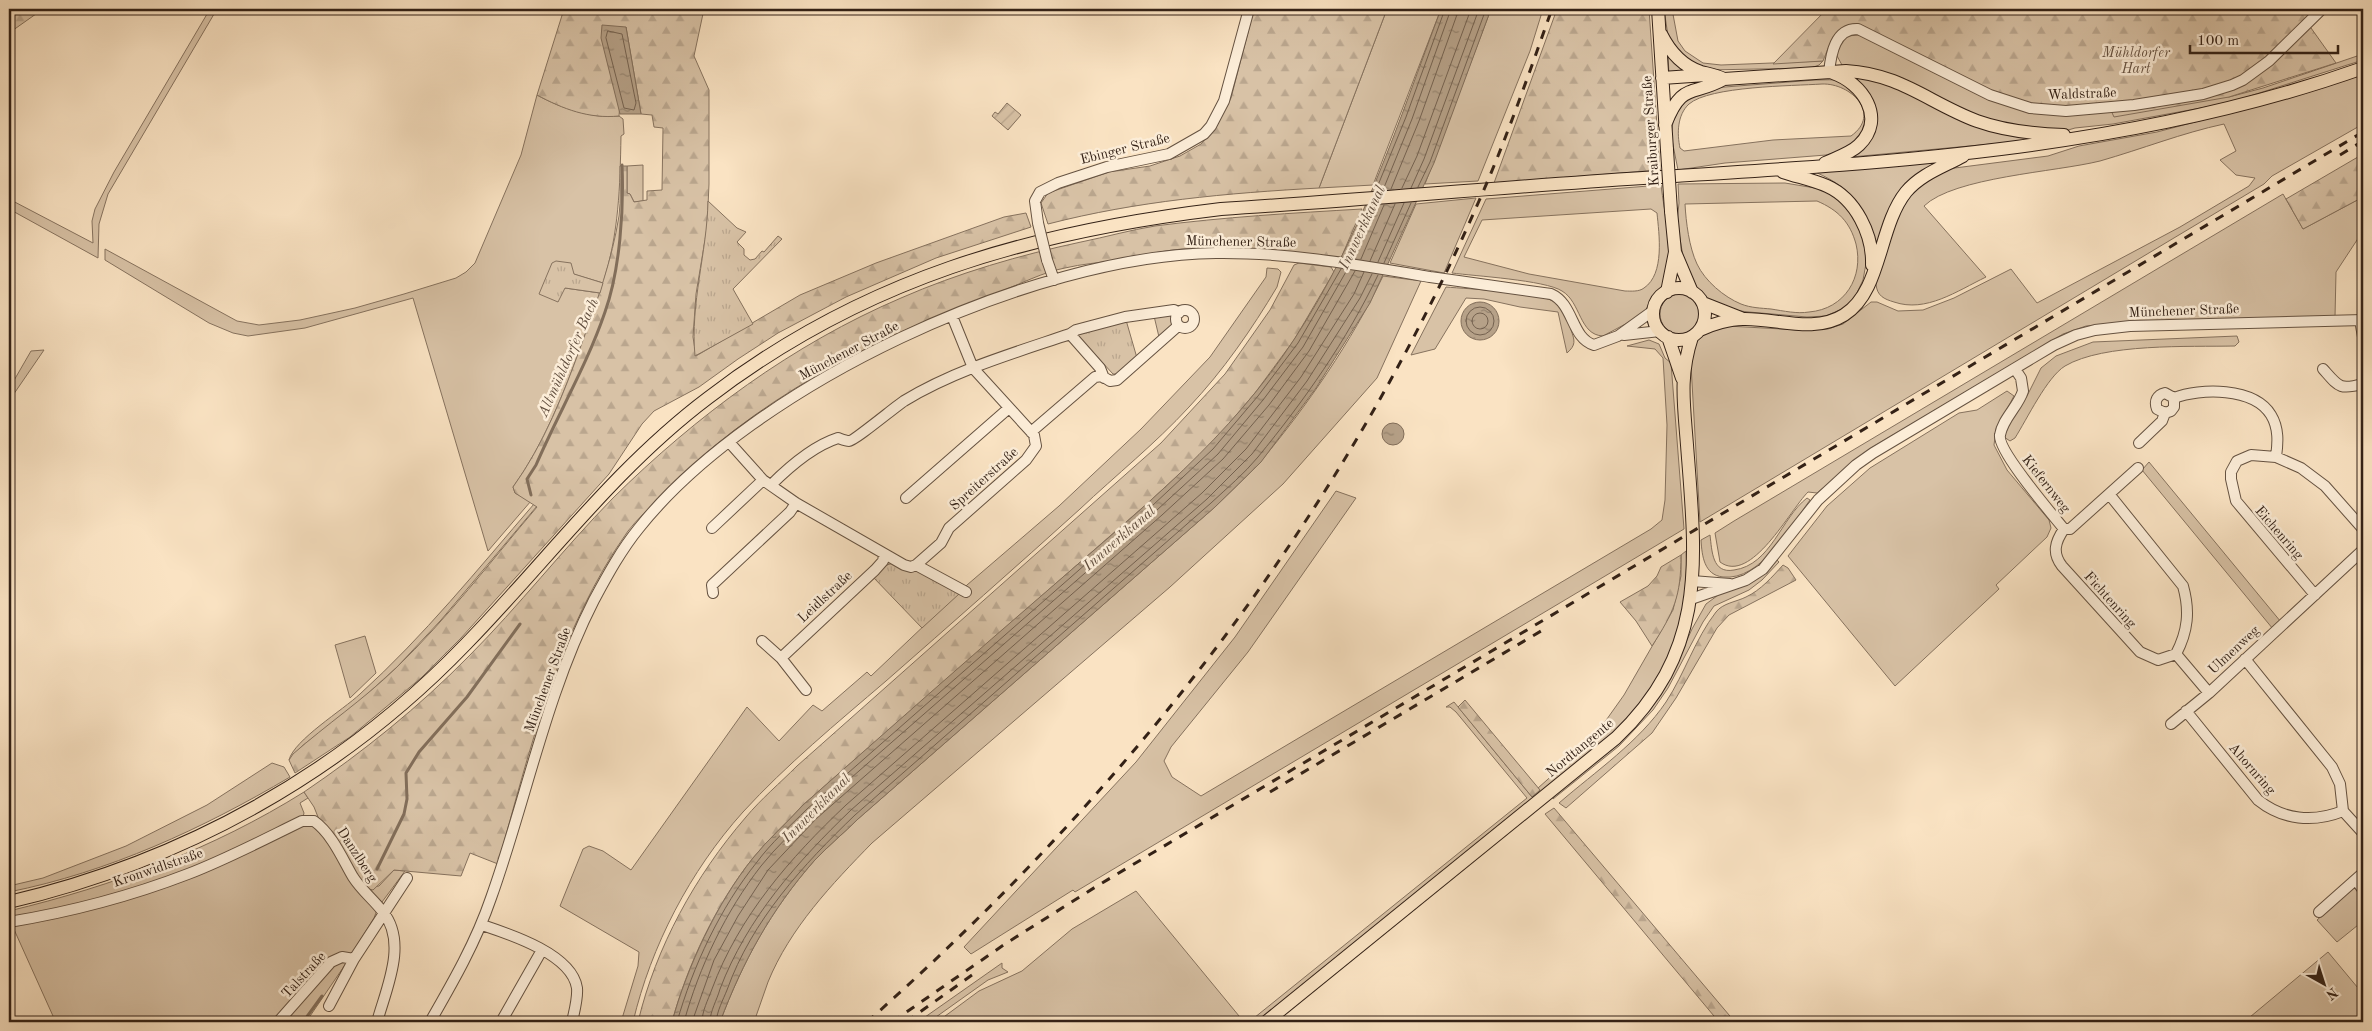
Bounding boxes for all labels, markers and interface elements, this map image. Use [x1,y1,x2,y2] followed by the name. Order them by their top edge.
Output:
[2190,22,2337,54] scale bar
[2197,34,2239,49] text: 100 m
[2101,46,2171,76] park label: Mühldorfer Hart
[1640,75,1662,187] street label: Kraiburger Straße
[2047,86,2117,102] street label: Waldstraße
[1079,131,1171,167] street label: Ebinger Straße
[1337,183,1389,273] water label: Innwerkkanal
[1186,234,1296,250] street label: Münchener Straße
[536,296,602,420] water label: Altmühldorfer Bach
[2128,302,2240,320] street label: Münchener Straße
[797,319,901,383] street label: Münchener Straße
[947,445,1021,513] street label: Spreiterstraße
[2019,452,2073,516] street label: Kiefernweg
[1080,503,1159,575] water label: Innwerkkanal
[2252,504,2306,563] street label: Eichenring
[795,569,855,625] street label: Leidlstraße
[2081,569,2139,631] street label: Fichtenring
[2206,623,2262,677] street label: Ulmenweg
[523,626,573,734] street label: Münchener Straße
[1544,716,1616,780] street label: Nordtangente
[2226,741,2278,798] street label: Ahornring
[779,771,855,847] water label: Innwerkkanal
[334,825,380,885] street label: Danzlberg
[111,846,205,890] street label: Kronwidlstraße
[279,949,329,1001] street label: Talstraße
[2300,958,2350,1008] north arrow
[2323,985,2340,1002] text: N

